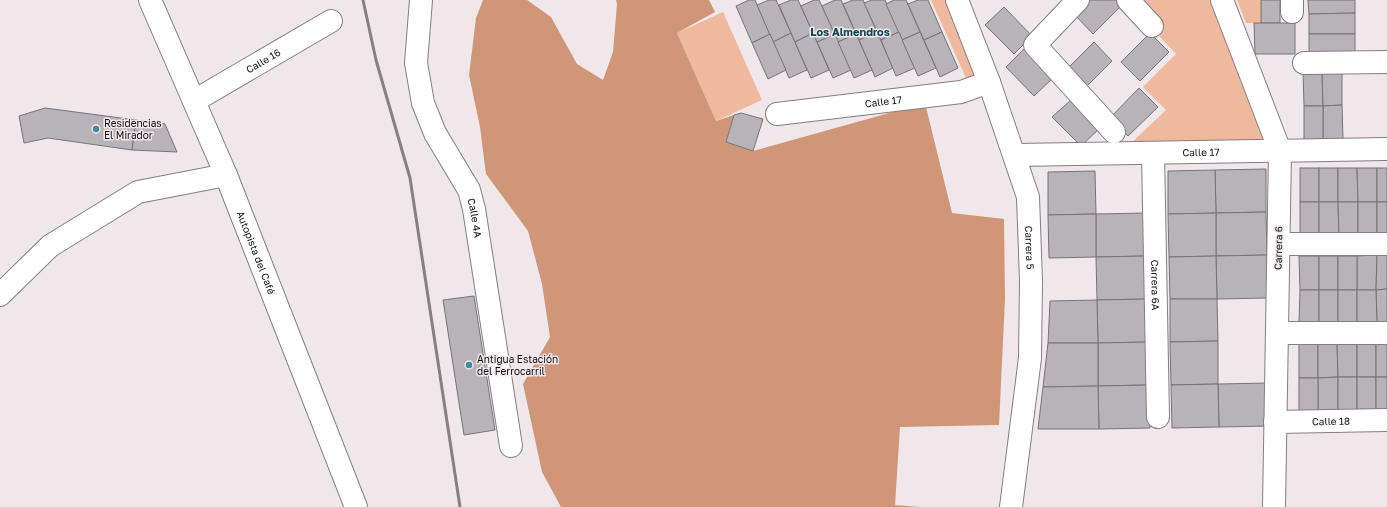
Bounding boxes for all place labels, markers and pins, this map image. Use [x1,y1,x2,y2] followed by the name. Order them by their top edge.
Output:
[104,117,162,141] place label: Residencias El Mirador
[91,124,101,134] marker: Residencias El Mirador
[477,353,558,377] place label: Antigua Estación del Ferrocarril
[464,360,474,370] marker: Antigua Estación del Ferrocarril

